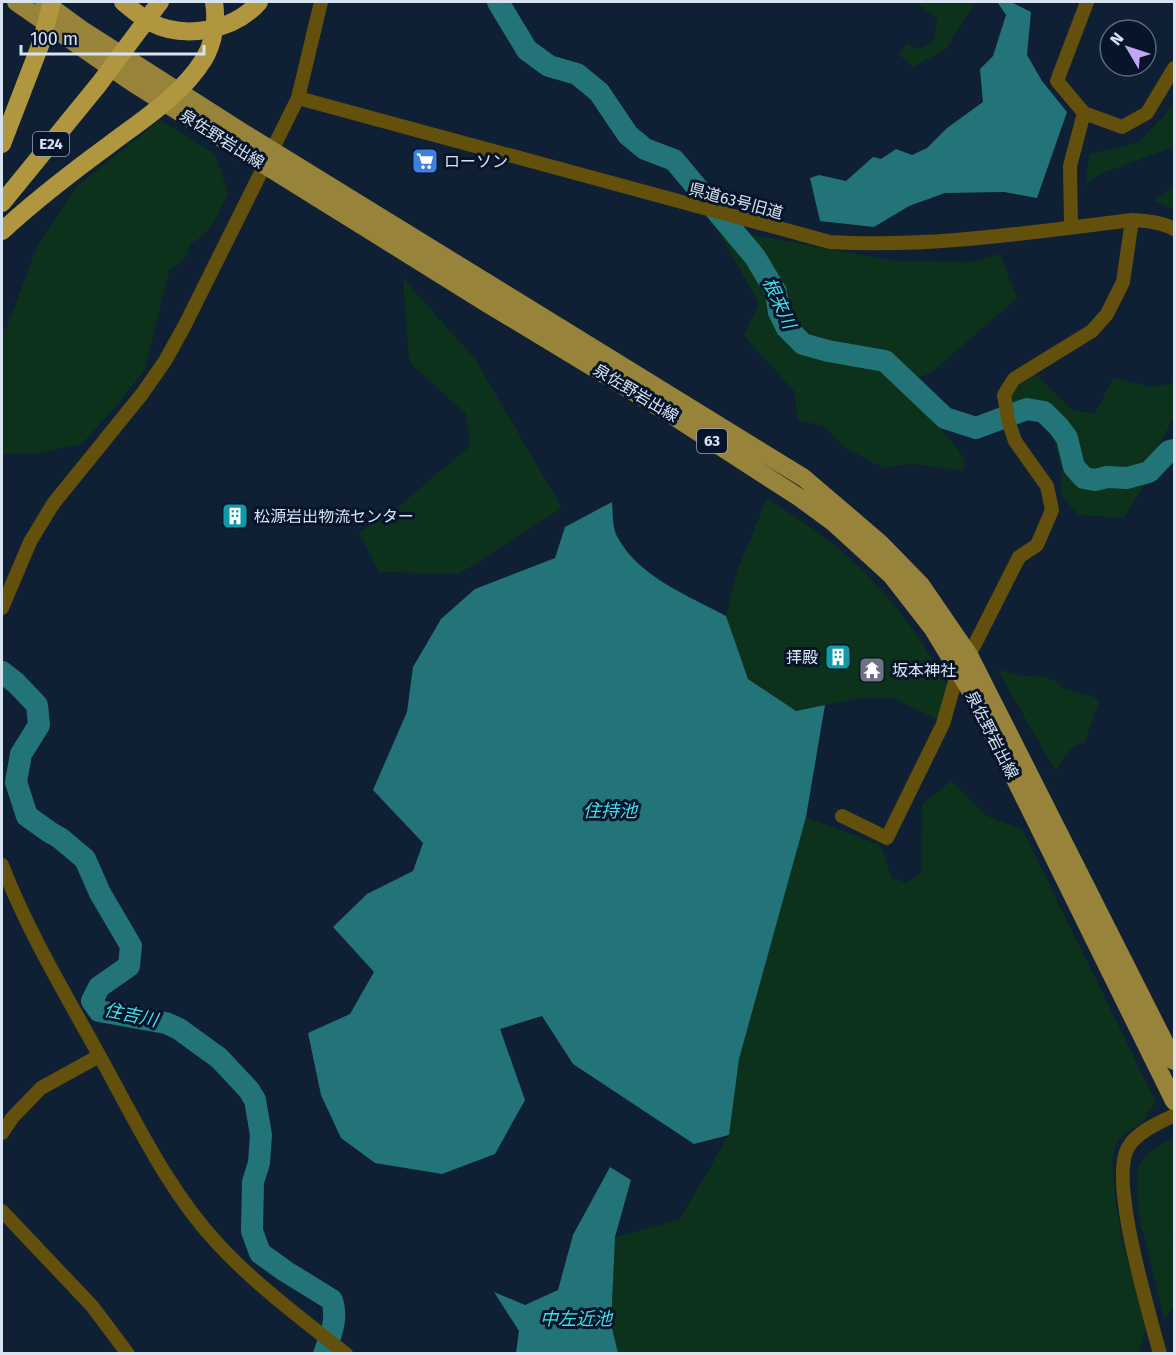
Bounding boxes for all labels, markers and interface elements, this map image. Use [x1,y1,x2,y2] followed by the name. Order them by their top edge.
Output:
[21,18,204,56] scale bar
[1098,18,1158,78] north arrow
[30,28,78,50] text: 100 m
[1106,29,1127,49] text: N
[176,106,268,172] street label: 泉佐野岩出線
[33,132,69,156] road number: E24
[410,146,440,176] supermarket icon: ローソン
[444,152,508,171] place label: ローソン
[687,179,785,223] street label: 県道63号旧道
[758,274,801,334] water label: 根来川
[590,360,682,426] street label: 泉佐野岩出線
[697,429,727,453] road number: 63
[220,501,250,531] building icon: 松源岩出物流センター
[254,507,414,526] place label: 松源岩出物流センター
[823,642,853,672] building icon: 拝殿
[786,648,818,667] place label: 拝殿
[857,655,887,685] temple icon: 坂本神社
[892,661,956,680] place label: 坂本神社
[962,688,1022,782] street label: 泉佐野岩出線
[583,800,639,822] water label: 住持池
[102,999,162,1032] water label: 住吉川
[540,1308,614,1330] water label: 中左近池

